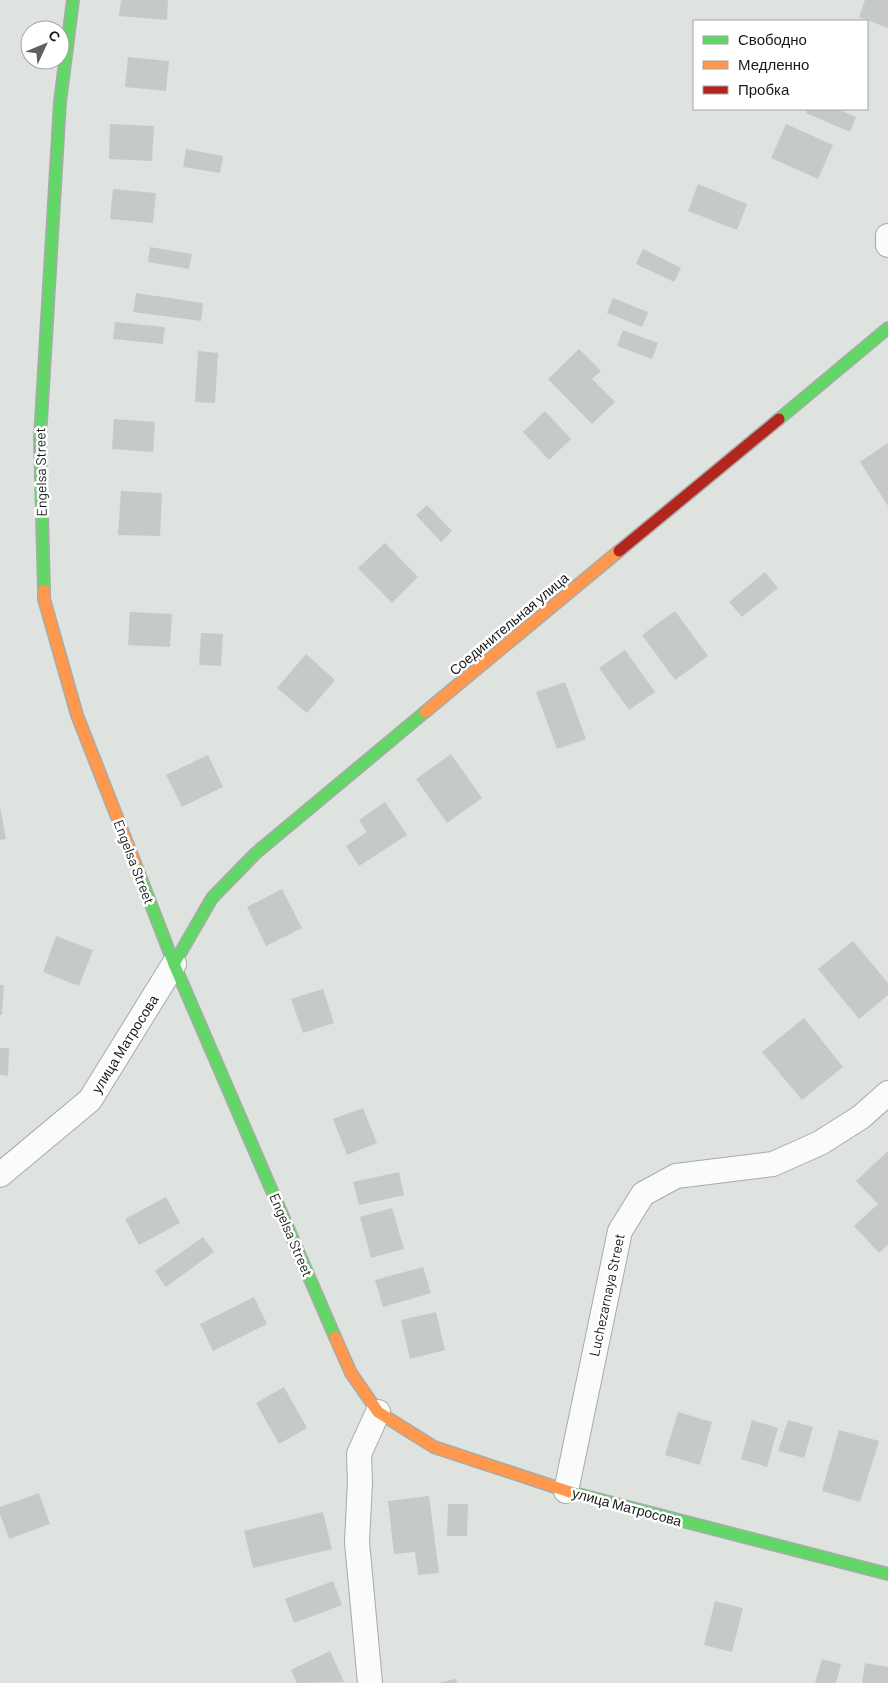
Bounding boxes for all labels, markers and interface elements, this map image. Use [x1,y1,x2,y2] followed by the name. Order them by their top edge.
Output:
[20,20,70,70] north arrow
[693,20,868,110] legend
[45,26,64,45] text: С
[738,30,807,48] text: Свободно
[738,55,809,73] text: Медленно
[738,80,790,98] text: Пробка
[31,427,50,517] street label: Engelsa Street
[446,569,572,678] street label: Соединительная улица
[111,817,158,906] street label: Engelsa Street
[88,991,162,1096] street label: улица Матросова
[266,1190,317,1279] street label: Engelsa Street
[585,1232,628,1358] street label: Luchezarnaya Street
[571,1484,684,1529] street label: улица Матросова

